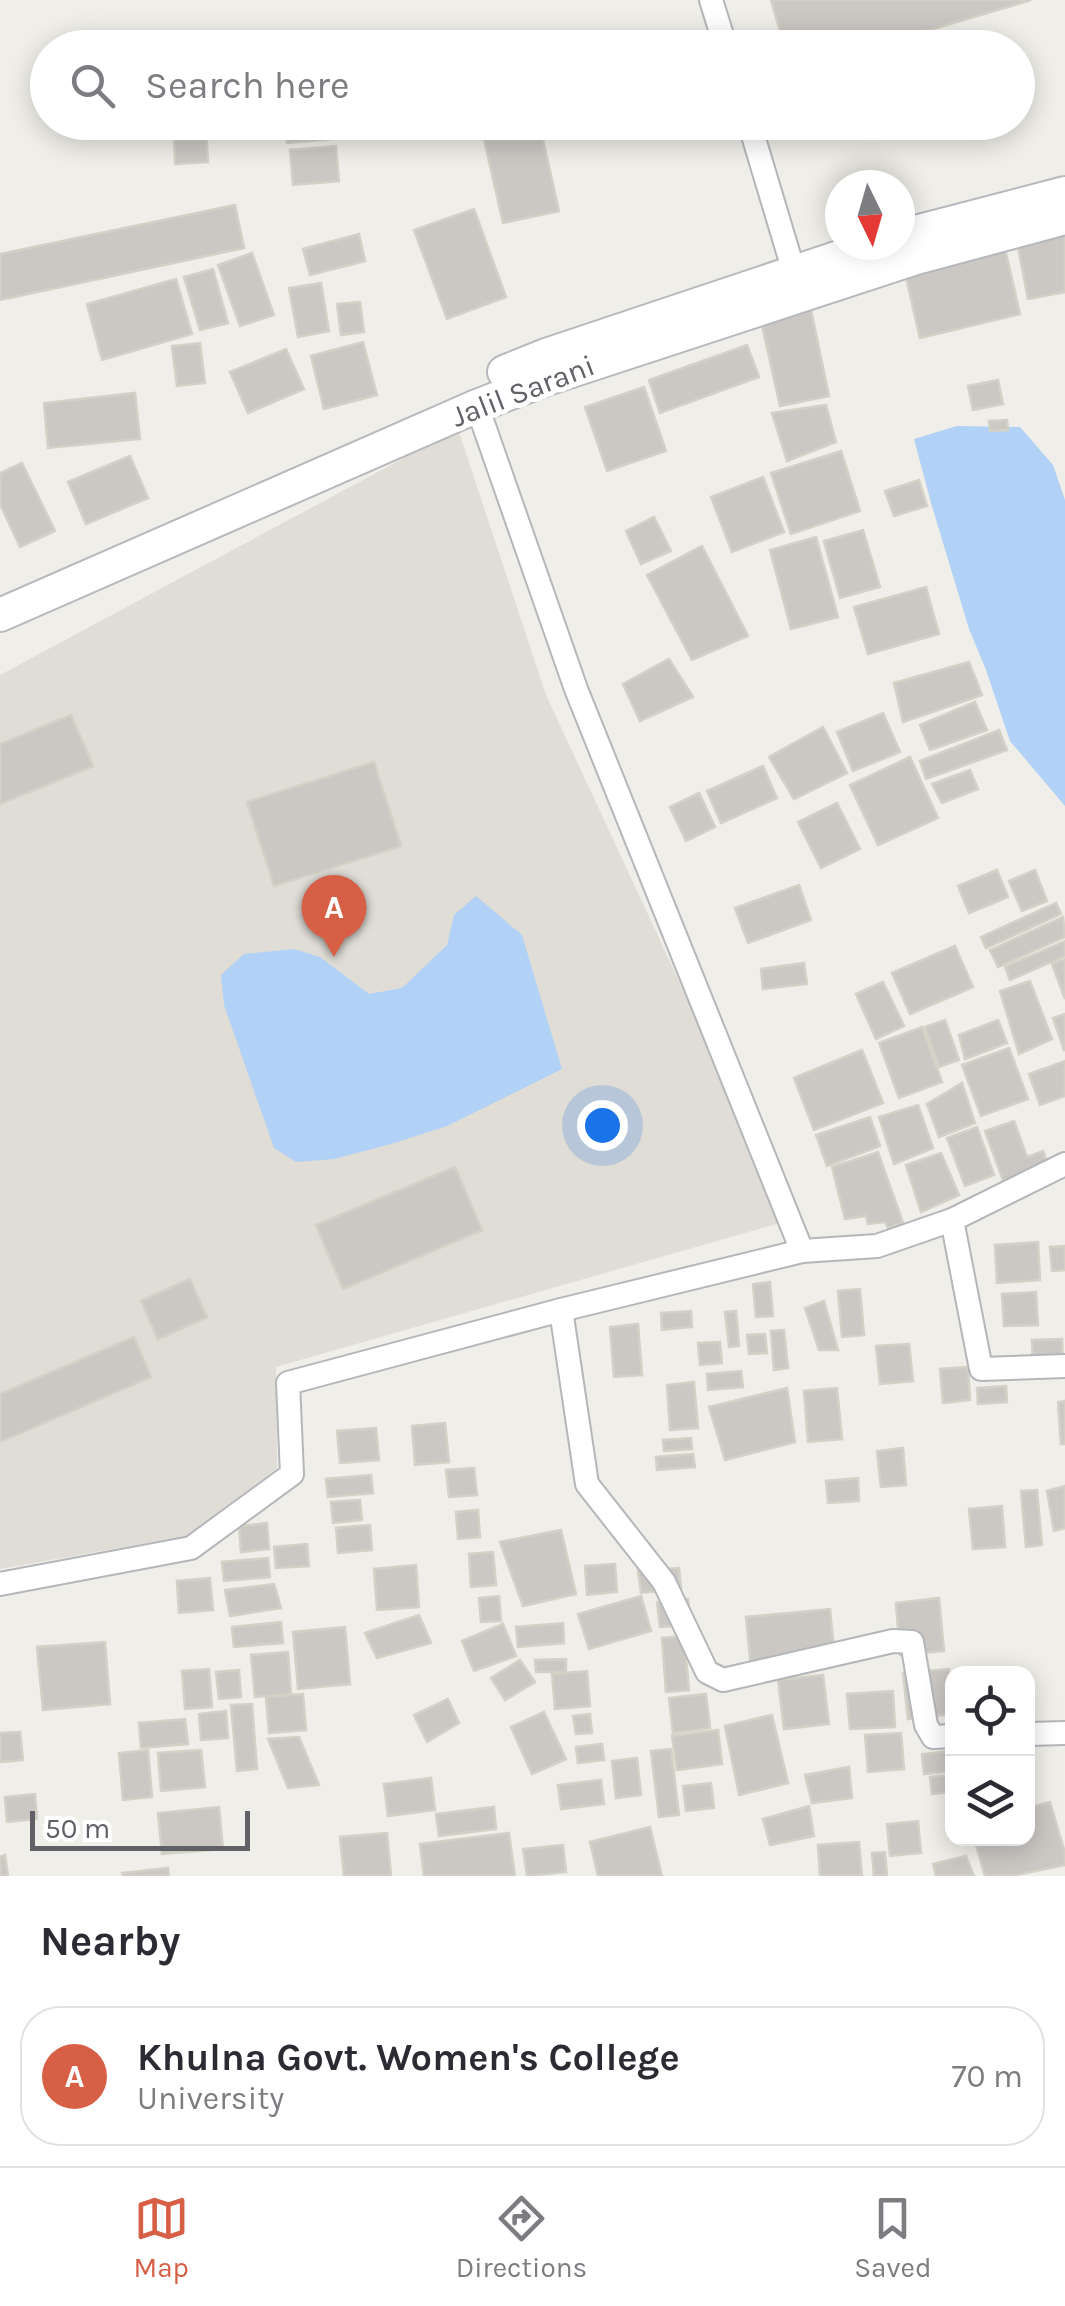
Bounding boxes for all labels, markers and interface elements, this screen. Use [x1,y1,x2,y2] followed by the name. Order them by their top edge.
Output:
[30,30,1035,140] search box
[65,58,120,113] icon: search
[145,63,349,108] text: Search here
[825,170,915,260] north arrow
[446,347,600,435] street label: Jalil Sarani
[302,874,366,957] pin: A
[577,1100,628,1151] your location
[945,1666,1035,1846] map controls
[945,1666,1035,1756] button: locate
[945,1756,1035,1846] button: layers
[30,1806,250,1850] scale bar
[45,1812,110,1845] text: 50 m
[40,1916,180,1966] text: Nearby
[137,2035,680,2080] text: Khulna Govt. Women's College
[64,2058,85,2095] text: A
[951,2058,1023,2095] text: 70 m
[137,2080,284,2117] text: University
[133,2191,189,2284] tab: Map
[456,2191,587,2284] tab: Directions
[854,2191,932,2284] tab: Saved

